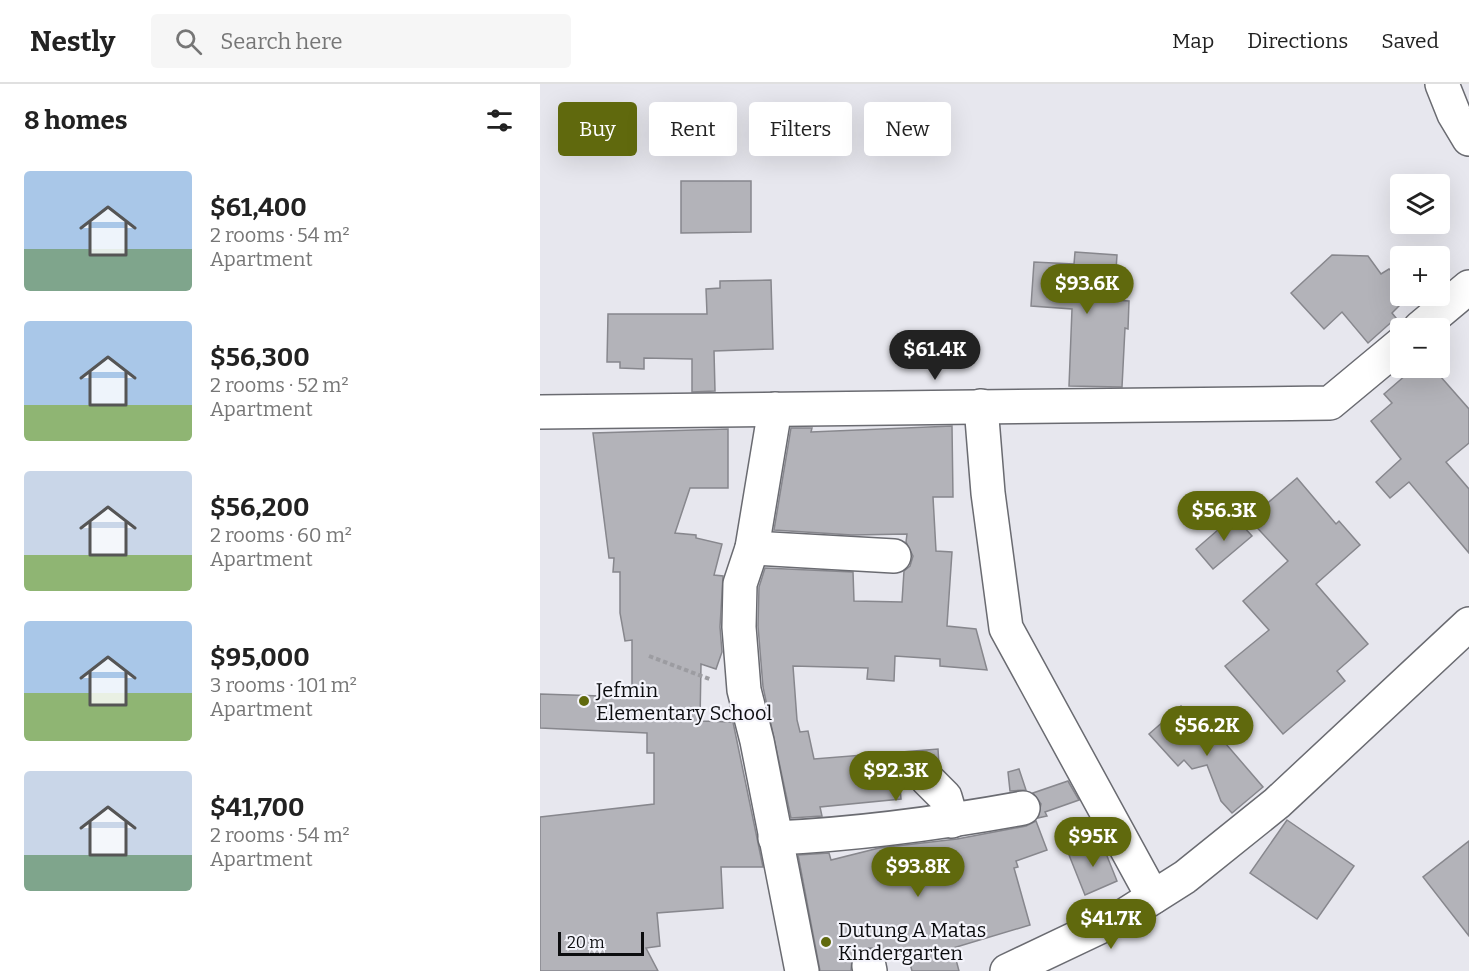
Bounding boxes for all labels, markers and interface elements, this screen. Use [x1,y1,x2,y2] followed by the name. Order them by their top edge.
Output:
[151,14,571,68] search box
[30,25,115,58] text: Nestly
[172,25,205,58] icon: search
[220,28,342,55] text: Search here
[1172,28,1214,54] text: Map
[1247,28,1348,54] text: Directions
[1381,28,1439,54] text: Saved
[558,102,637,156] chip: Buy
[649,102,737,156] chip: Rent
[749,102,852,156] chip: Filters
[864,102,951,156] chip: New
[483,104,516,137] icon: filters
[24,105,128,136] text: 8 homes
[1390,174,1450,378] map controls
[1390,174,1450,234] button: layers
[210,192,307,223] text: $61,400
[72,195,144,267] icon: home
[210,223,350,247] text: 2 rooms · 54 m²
[1390,246,1450,306] button: +
[210,247,313,271] text: Apartment
[1038,264,1136,315] pin: $93.6K
[1055,271,1119,295] text: $93.6K
[1390,318,1450,378] button: −
[886,330,984,381] pin: $61.4K
[903,337,967,361] text: $61.4K
[210,342,310,373] text: $56,300
[72,345,144,417] icon: home
[210,373,349,397] text: 2 rooms · 52 m²
[210,397,313,421] text: Apartment
[1175,491,1273,542] pin: $56.3K
[210,492,309,523] text: $56,200
[72,495,144,567] icon: home
[1191,498,1257,522] text: $56.3K
[210,523,352,547] text: 2 rooms · 60 m²
[210,547,313,571] text: Apartment
[210,642,310,673] text: $95,000
[72,645,144,717] icon: home
[210,673,357,697] text: 3 rooms · 101 m²
[595,678,773,725] place label: Jefmin Elementary School
[577,694,591,708] marker: Jefmin Elementary School
[210,697,313,721] text: Apartment
[1158,706,1256,757] pin: $56.2K
[1174,713,1240,737] text: $56.2K
[847,751,945,802] pin: $92.3K
[863,758,929,782] text: $92.3K
[210,792,304,823] text: $41,700
[72,795,144,867] icon: home
[1057,817,1129,868] pin: $95K
[210,823,350,847] text: 2 rooms · 54 m²
[1068,824,1118,848] text: $95K
[210,847,313,871] text: Apartment
[869,847,967,898] pin: $93.8K
[886,854,950,878] text: $93.8K
[1062,899,1160,950] pin: $41.7K
[1080,906,1142,930] text: $41.7K
[838,918,986,965] place label: Dutung A Matas Kindergarten
[558,929,644,956] scale bar
[567,933,604,952] text: 20 m
[819,935,833,949] marker: Dutung A Matas Kindergarten

